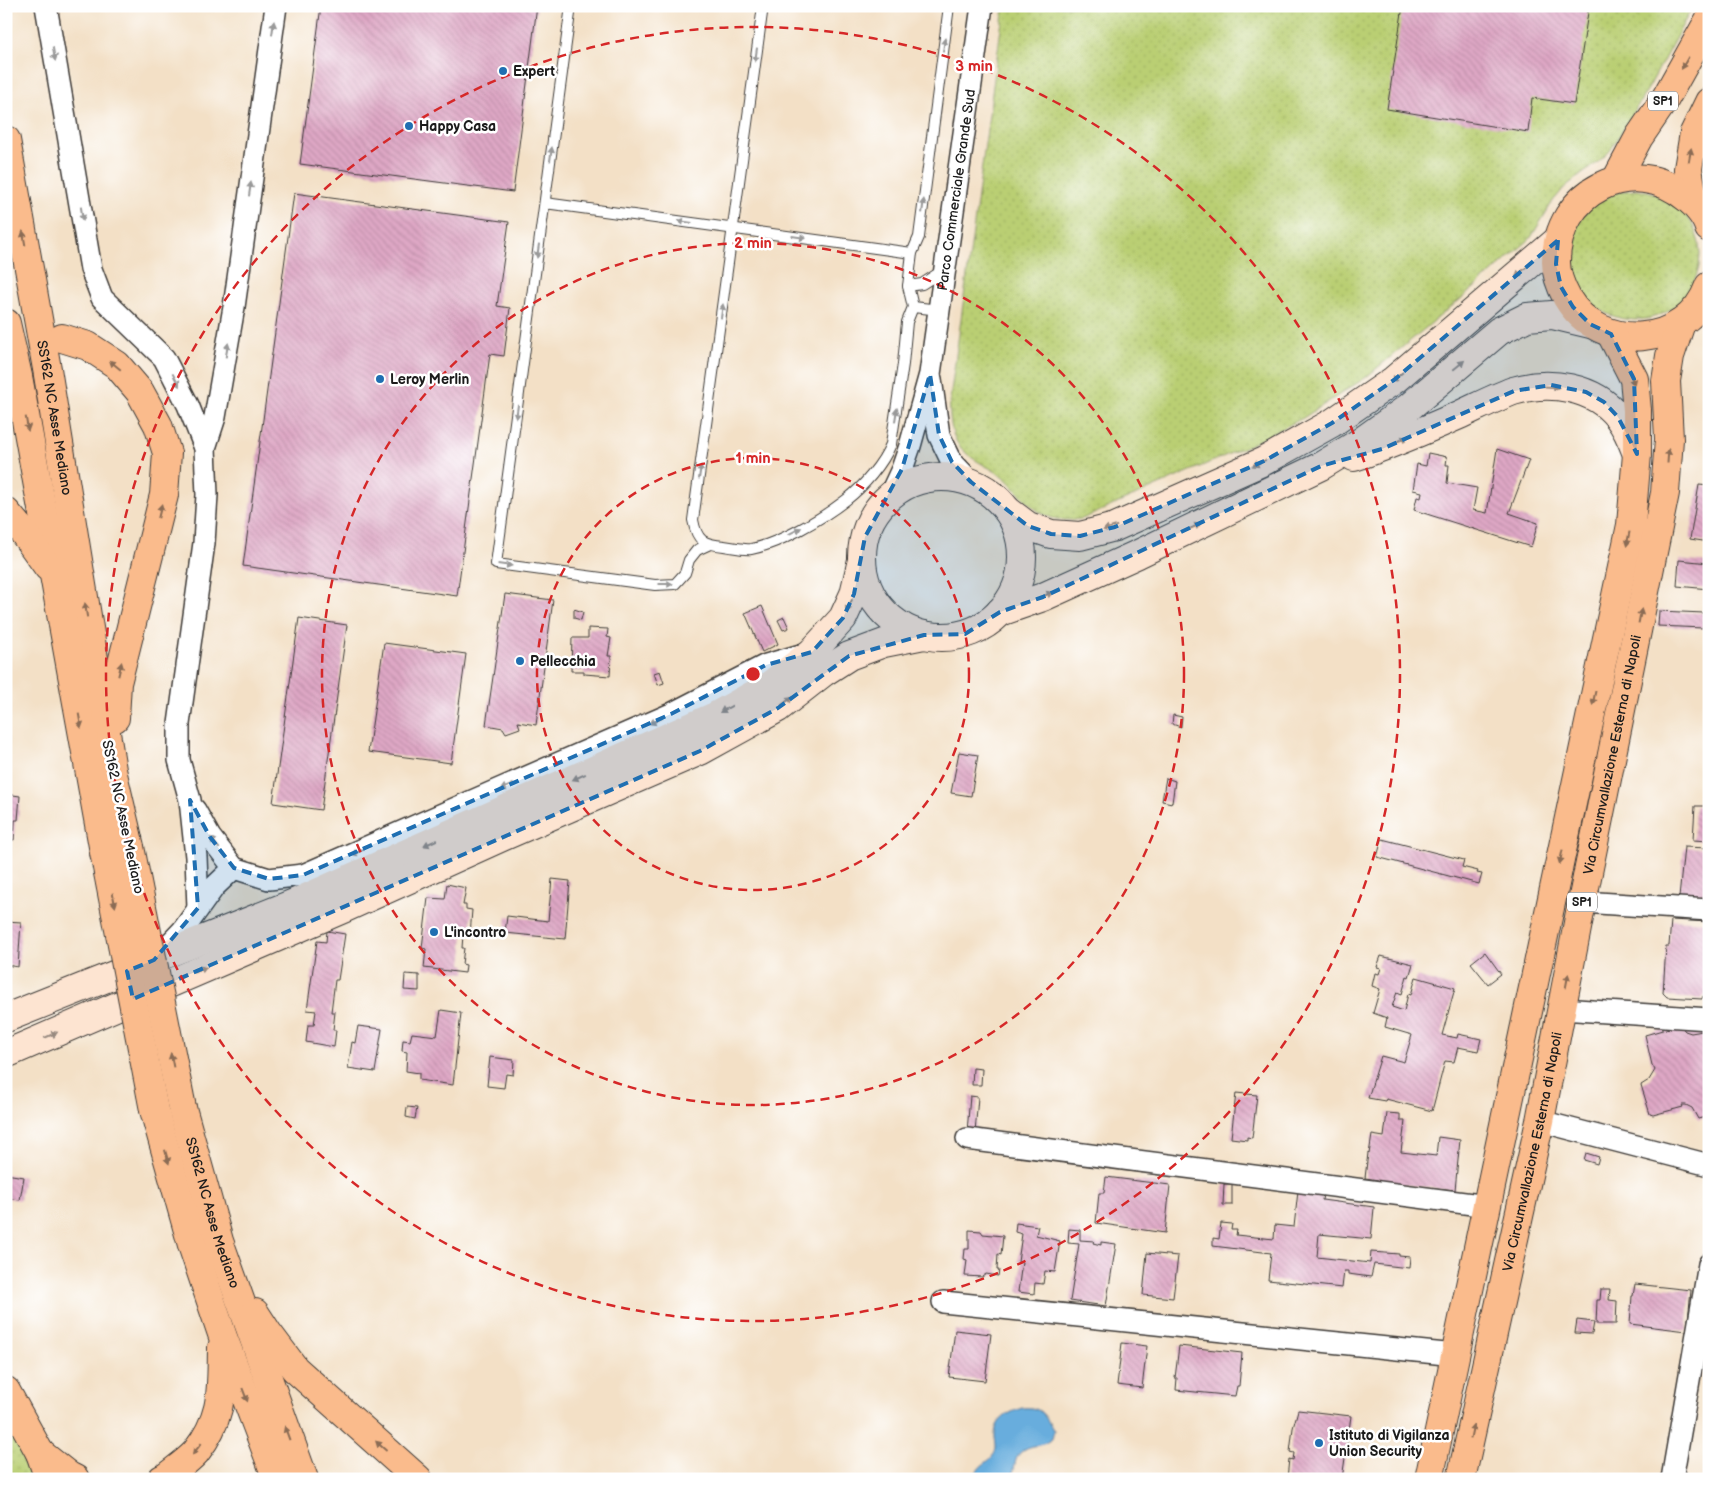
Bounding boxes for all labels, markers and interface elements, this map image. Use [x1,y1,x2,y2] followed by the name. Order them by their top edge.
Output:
[269,19,277,35] one-way arrow
[940,36,948,52] one-way arrow
[51,47,59,63] one-way arrow
[752,47,760,63] one-way arrow
[1680,56,1689,69] one-way arrow
[955,57,993,76] text: 3 min
[513,63,555,80] place label: Expert
[497,65,509,77] marker: Expert
[933,88,979,292] street label: Parco Commerciale Grande Sud
[1648,92,1678,110] road number: SP1
[419,118,496,135] place label: Happy Casa
[403,120,415,132] marker: Happy Casa
[547,146,555,162] one-way arrow
[1687,147,1695,163] one-way arrow
[247,180,255,196] one-way arrow
[919,197,927,213] one-way arrow
[78,207,86,223] one-way arrow
[677,218,693,226] one-way arrow
[19,230,27,246] one-way arrow
[734,234,772,253] text: 2 min
[791,234,807,242] one-way arrow
[534,243,542,259] one-way arrow
[1515,266,1527,278] one-way arrow
[718,303,726,319] one-way arrow
[34,339,76,497] street label: SS162 NC Asse Mediano
[223,341,231,357] one-way arrow
[109,360,121,371] one-way arrow
[1453,360,1465,371] one-way arrow
[390,371,470,388] place label: Leroy Merlin
[1628,371,1636,386] one-way arrow
[1391,372,1404,383] one-way arrow
[171,373,180,387] one-way arrow
[374,373,386,385] marker: Leroy Merlin
[1545,383,1561,391] one-way arrow
[513,404,521,420] one-way arrow
[892,406,900,422] one-way arrow
[23,416,31,432] one-way arrow
[1394,436,1408,444] one-way arrow
[1664,448,1672,464] one-way arrow
[735,449,771,468] text: 1 min
[1252,459,1266,467] one-way arrow
[696,464,704,480] one-way arrow
[156,504,164,519] one-way arrow
[1187,523,1201,531] one-way arrow
[1103,524,1118,532] one-way arrow
[788,527,802,535] one-way arrow
[1624,532,1632,547] one-way arrow
[498,561,514,569] one-way arrow
[659,580,675,588] one-way arrow
[1039,591,1054,599] one-way arrow
[844,599,852,613] one-way arrow
[82,602,90,618] one-way arrow
[1636,608,1644,623] one-way arrow
[1579,633,1645,876] street label: Via Circumvallazione Esterna di Napoli
[530,653,596,670] place label: Pellecchia
[514,655,526,667] marker: Pellecchia
[116,661,124,676] one-way arrow
[744,665,762,683] centre of rings
[1590,691,1598,707] one-way arrow
[780,695,793,706] one-way arrow
[720,705,733,714] one-way arrow
[77,714,85,730] one-way arrow
[649,717,663,725] one-way arrow
[98,739,148,895] street label: SS162 NC Asse Mediano
[572,774,586,782] one-way arrow
[500,783,514,791] one-way arrow
[209,837,220,850] one-way arrow
[423,839,437,847] one-way arrow
[351,848,365,856] one-way arrow
[1557,850,1565,865] one-way arrow
[1567,892,1597,912] road number: SP1
[110,893,118,909] one-way arrow
[444,924,506,941] place label: L'incontro
[428,926,440,938] marker: L'incontro
[193,966,207,974] one-way arrow
[1563,974,1571,989] one-way arrow
[44,1030,58,1038] one-way arrow
[1499,1031,1565,1273] street label: Via Circumvallazione Esterna di Napoli
[168,1052,176,1067] one-way arrow
[182,1135,244,1290] street label: SS162 NC Asse Mediano
[163,1150,171,1165] one-way arrow
[242,1387,249,1402] one-way arrow
[1468,1423,1476,1439] one-way arrow
[283,1425,291,1440] one-way arrow
[1329,1427,1449,1460] place label: Istituto di Vigilanza Union Security
[1313,1437,1325,1449] marker: Istituto di Vigilanza Union Security
[376,1440,388,1452] one-way arrow
[192,1442,202,1456] one-way arrow

